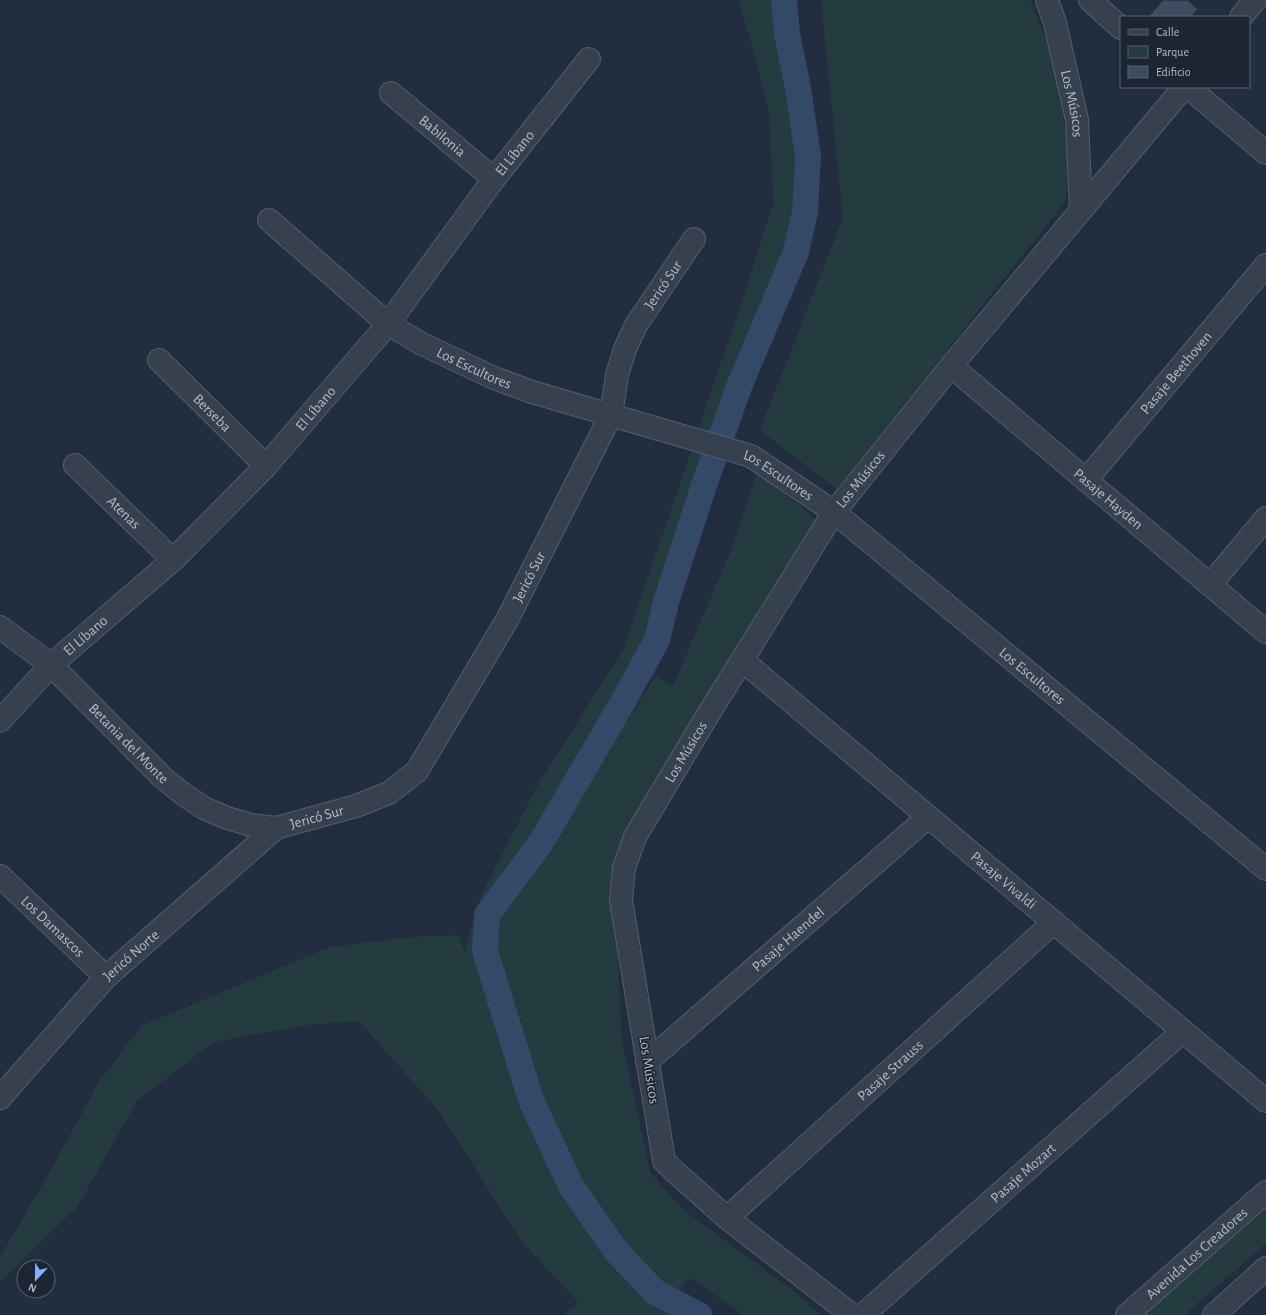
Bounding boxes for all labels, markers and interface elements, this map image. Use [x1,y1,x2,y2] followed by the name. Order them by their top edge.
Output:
[1120,16,1250,88] legend
[1156,26,1179,38] text: Calle
[1156,46,1189,58] text: Parque
[1156,66,1191,78] text: Edificio
[1058,69,1085,138] street label: Los Músicos
[416,112,469,160] street label: Babilonia
[492,128,537,178] street label: El Líbano
[642,258,685,312] street label: Jericó Sur
[1137,329,1215,417] street label: Pasaje Beethoven
[434,345,514,391] street label: Los Escultores
[293,383,339,433] street label: El Líbano
[190,391,234,435] street label: Berseba
[742,447,816,503] street label: Los Escultores
[833,448,888,511] street label: Los Músicos
[1071,466,1146,532] street label: Pasaje Hayden
[104,493,143,532] street label: Atenas
[510,549,548,605] street label: Jericó Sur
[60,613,110,658] street label: El Líbano
[996,644,1068,707] street label: Los Escultores
[86,700,171,787] street label: Betania del Monte
[662,718,710,785] street label: Los Músicos
[288,802,345,831] street label: Jericó Sur
[968,849,1039,912] street label: Pasaje Vivaldi
[18,893,87,960] street label: Los Damascos
[749,904,827,974] street label: Pasaje Haendel
[100,927,162,984] street label: Jericó Norte
[636,1035,662,1105] street label: Los Músicos
[854,1037,926,1104] street label: Pasaje Strauss
[988,1140,1059,1206] street label: Pasaje Mozart
[1143,1205,1250,1302] street label: Avenida Los Creadores
[16,1259,56,1299] north arrow
[27,1281,38,1294] text: N

